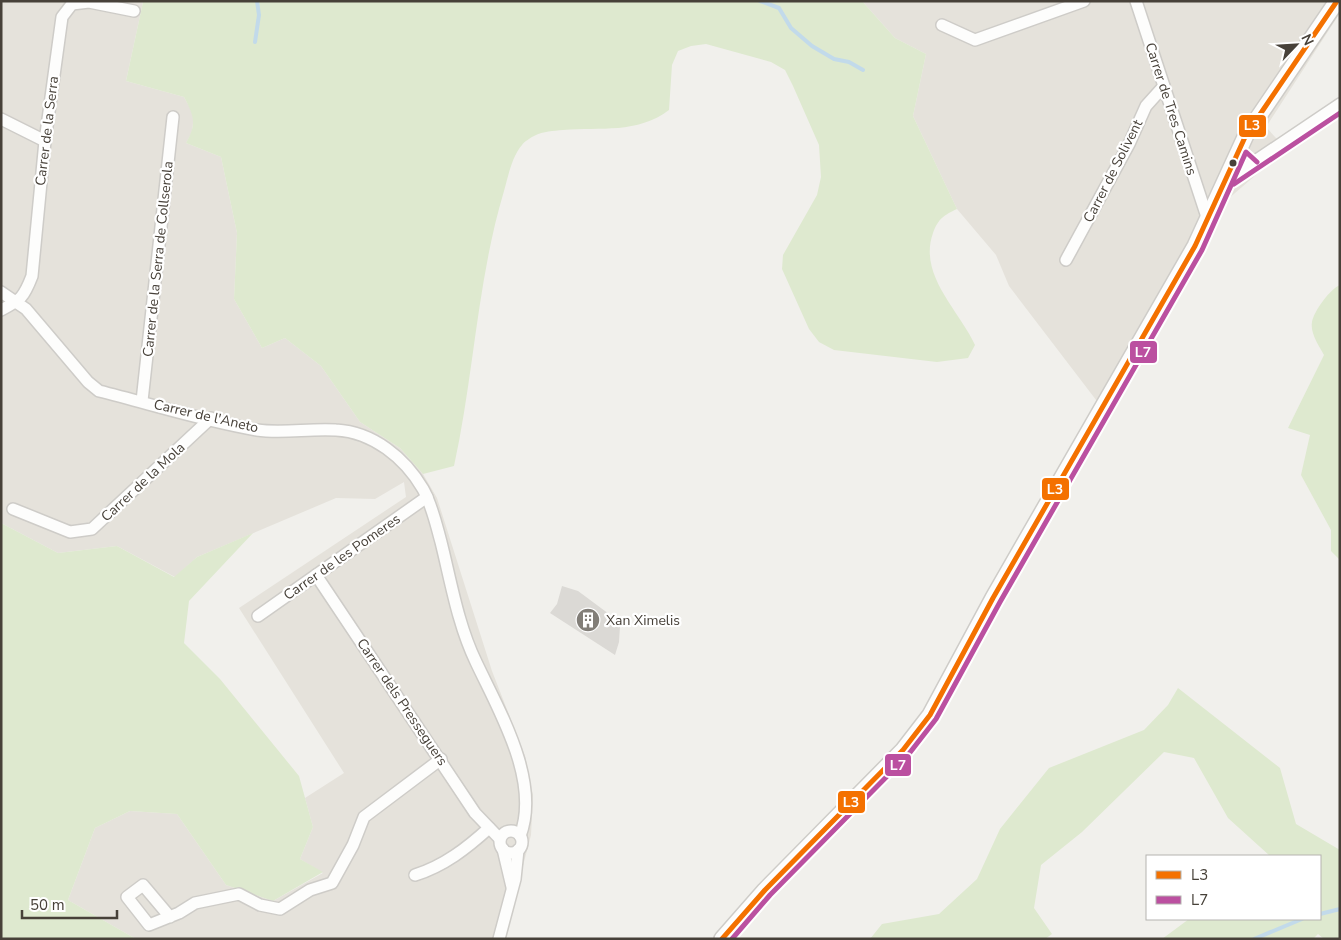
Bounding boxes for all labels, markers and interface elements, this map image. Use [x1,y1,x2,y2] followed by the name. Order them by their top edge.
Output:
[1271,20,1321,70] north arrow
[1297,31,1318,48] text: N
[1141,40,1202,178] street label: Carrer de Tres Camins
[31,75,63,187] street label: Carrer de la Serra
[1238,114,1267,138] line badge: L3
[1079,116,1147,226] street label: Carrer de Solivent
[1244,116,1260,135] text: L3
[1228,158,1238,168] unlabelled marker
[138,160,178,358] street label: Carrer de la Serra de Collserola
[1129,340,1158,364] line badge: L7
[1135,343,1151,362] text: L7
[152,395,260,437] street label: Carrer de l'Aneto
[97,438,189,526] street label: Carrer de la Mola
[1041,477,1070,501] line badge: L3
[1047,480,1063,499] text: L3
[280,509,404,605] street label: Carrer de les Pomeres
[575,607,601,633] building icon: Xan Ximelis
[606,611,680,630] place label: Xan Ximelis
[352,635,452,770] street label: Carrer dels Presseguers
[884,753,912,777] line badge: L7
[890,756,906,775] text: L7
[837,790,866,814] line badge: L3
[843,793,859,812] text: L3
[1146,855,1321,920] legend
[1191,865,1208,885] text: L3
[22,888,118,920] scale bar
[1191,890,1208,910] text: L7
[30,895,65,915] text: 50 m

